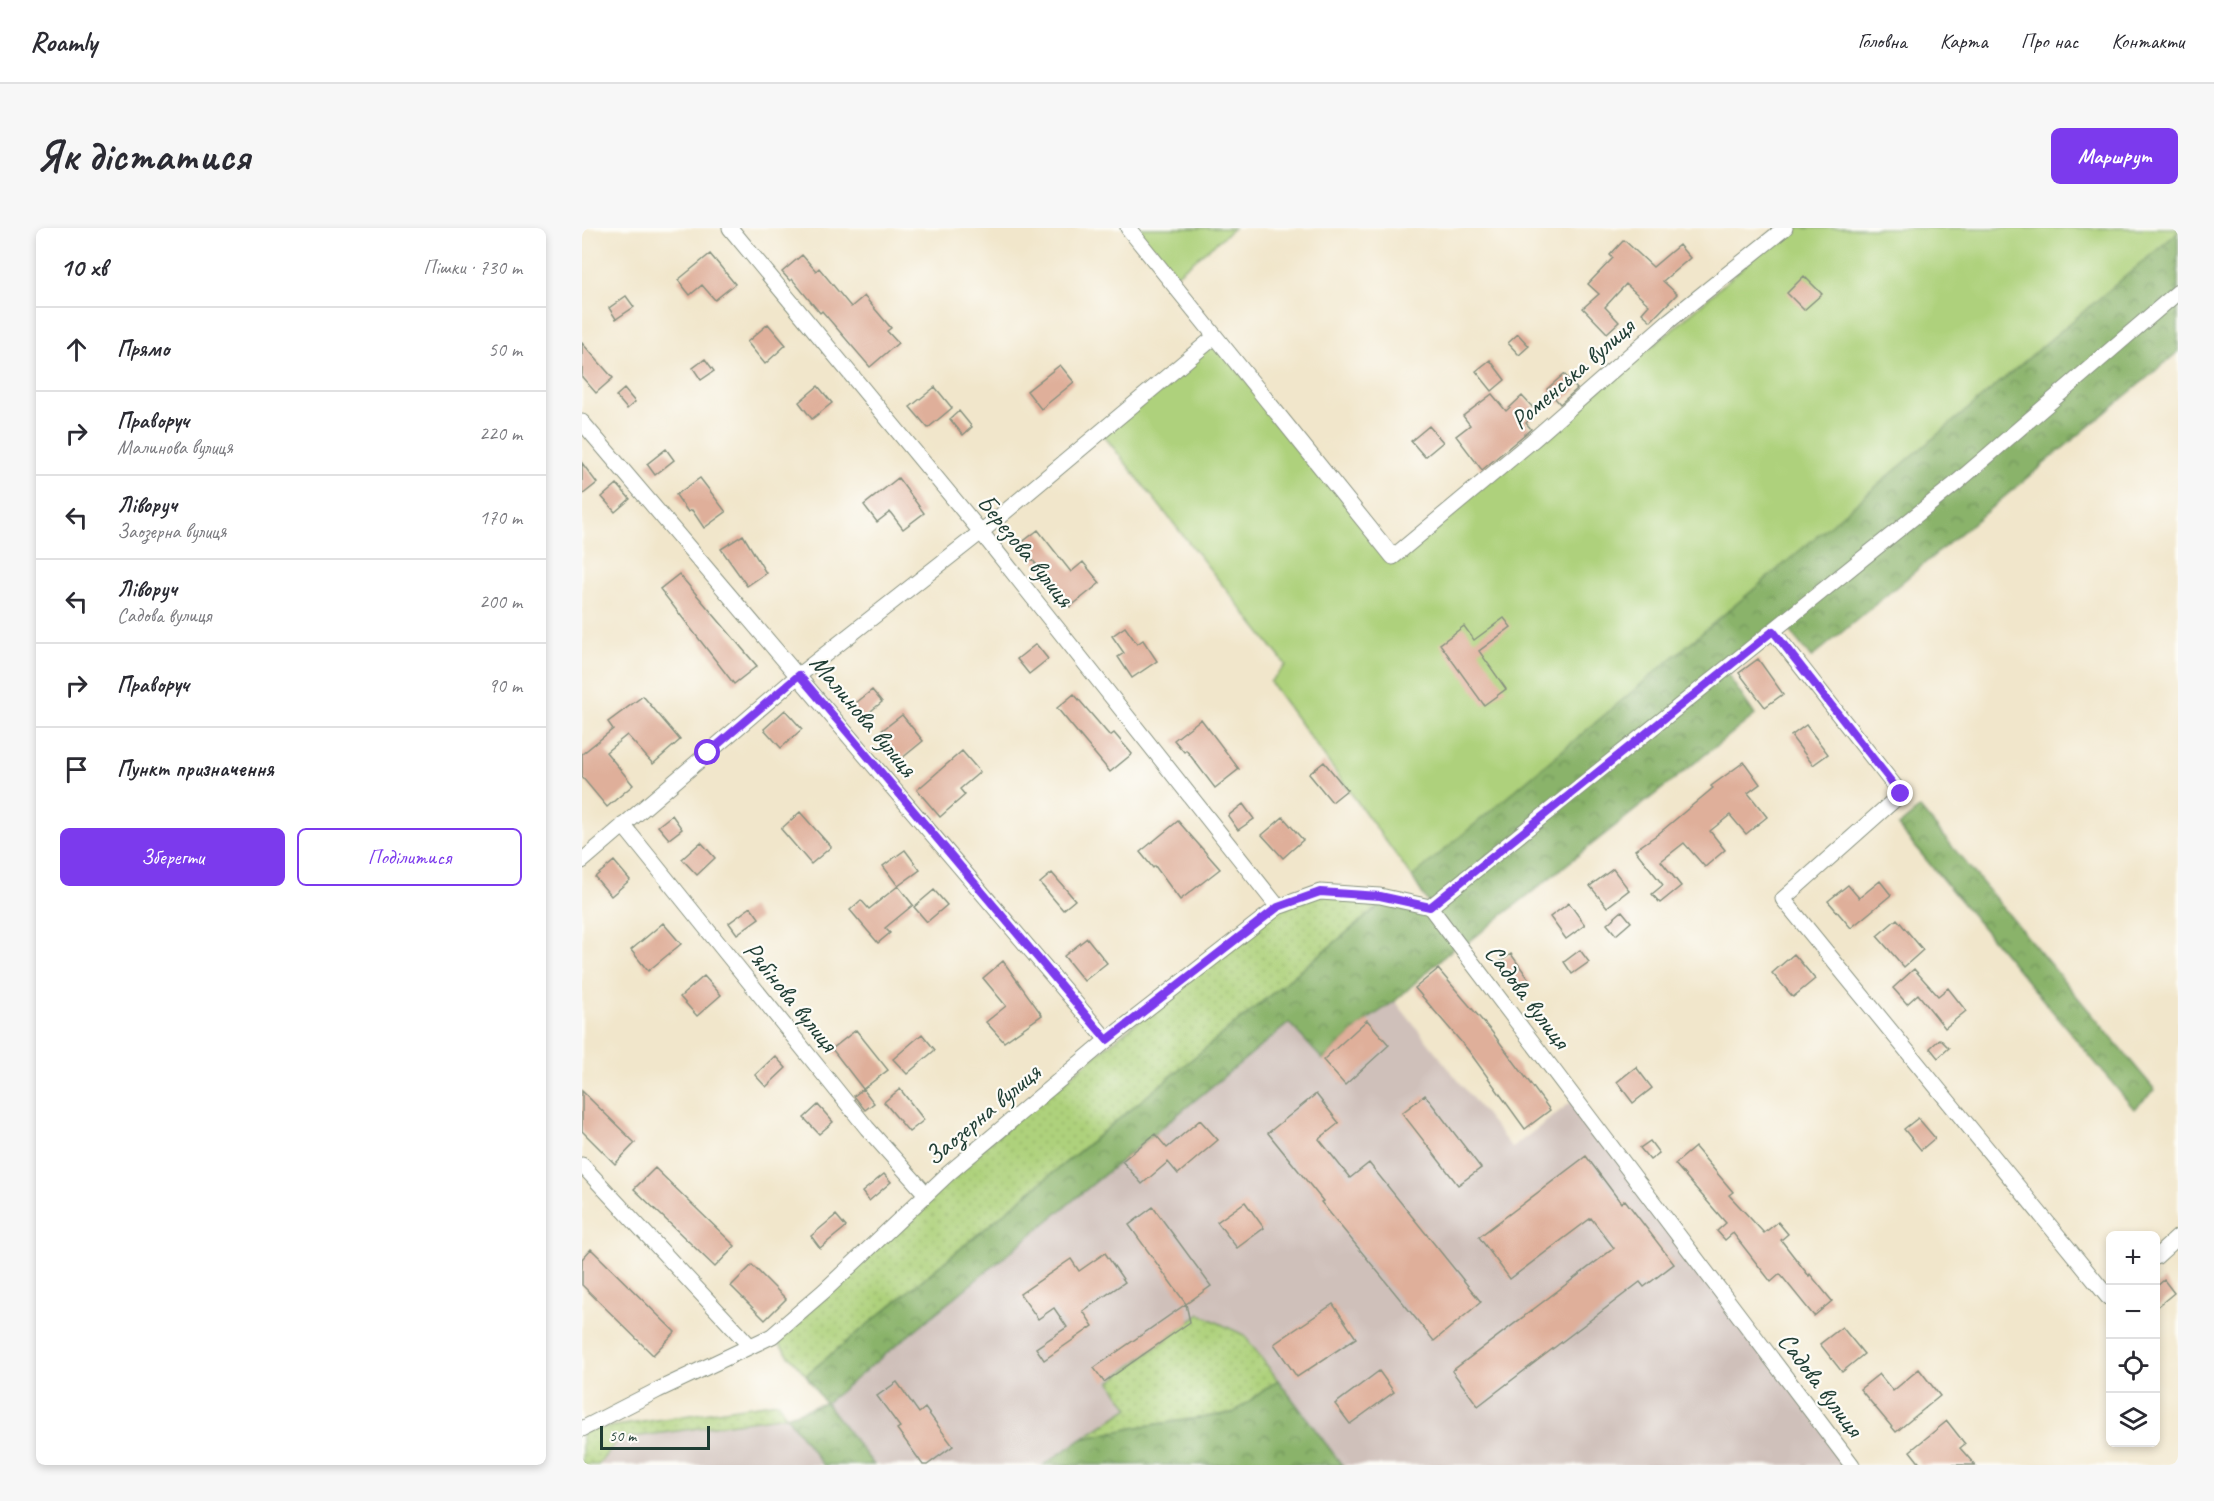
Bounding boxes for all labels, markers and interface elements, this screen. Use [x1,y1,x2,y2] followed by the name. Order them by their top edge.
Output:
[30,24,97,59] text: Roamly
[1858,28,1907,54] text: Головна
[1940,28,1988,54] text: Карта
[2021,28,2078,54] text: Про нас
[2111,28,2184,54] text: Контакти
[2051,128,2178,184] button: Маршрут
[36,130,250,183] text: Як дістатися
[60,251,107,284] text: 10 хв
[423,255,522,280] text: Пішки · 730 m
[1503,309,1643,436] street label: Роменська вулиця
[60,333,93,366] icon: ahead
[117,335,169,363] text: Прямо
[488,337,522,362] text: 50 m
[117,407,189,435] text: Праворуч
[60,417,93,450] icon: right
[479,421,522,446] text: 220 m
[117,435,233,460] text: Малинова вулиця
[970,487,1082,615] street label: Березова вулиця
[117,491,177,519] text: Ліворуч
[60,501,93,534] icon: left
[479,505,522,530] text: 170 m
[117,519,226,544] text: Заозерна вулиця
[117,575,177,603] text: Ліворуч
[60,585,93,618] icon: left
[479,589,522,614] text: 200 m
[117,603,211,628] text: Садова вулиця
[803,647,926,785] street label: Малинова вулиця
[60,669,93,702] icon: right
[117,671,189,699] text: Праворуч
[488,673,522,698] text: 90 m
[694,739,720,765] route start
[60,753,93,786] icon: arrive
[117,755,274,783] text: Пункт призначення
[1887,780,1913,806] route end
[60,828,285,886] button: Зберегти
[297,828,522,886] button: Поділитися
[736,935,846,1060] street label: Рябінова вулиця
[1477,937,1579,1057] street label: Садова вулиця
[917,1055,1049,1173] street label: Заозерна вулиця
[2106,1231,2160,1447] map controls
[2106,1231,2160,1285] button: +
[2106,1285,2160,1339] button: −
[1770,1325,1872,1445] street label: Садова вулиця
[2106,1339,2160,1393] button: locate
[2106,1393,2160,1447] button: layers
[600,1423,710,1450] scale bar
[609,1426,636,1446] text: 50 m

